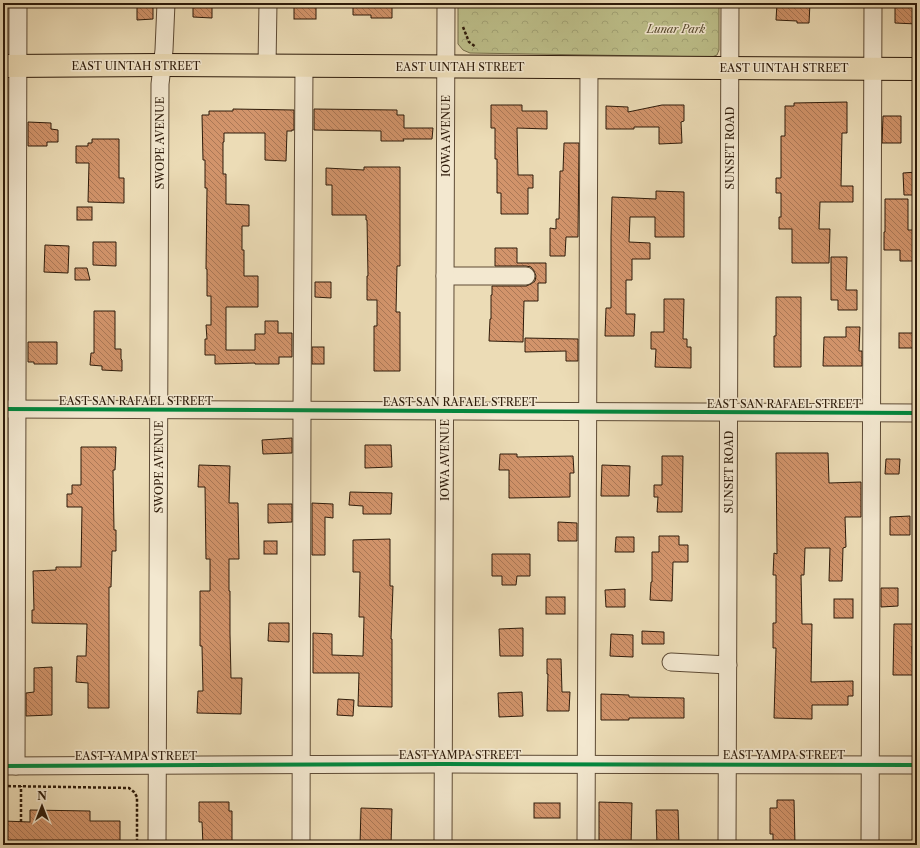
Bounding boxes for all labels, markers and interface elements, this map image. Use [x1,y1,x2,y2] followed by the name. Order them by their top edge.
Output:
[646,22,706,36] park label: Lunar Park
[71,59,201,73] street label: EAST UINTAH STREET
[395,60,525,74] street label: EAST UINTAH STREET
[719,61,849,75] street label: EAST UINTAH STREET
[439,94,453,177] street label: IOWA AVENUE
[153,96,167,189] street label: SWOPE AVENUE
[723,106,737,190] street label: SUNSET ROAD
[59,394,214,408] street label: EAST SAN RAFAEL STREET
[383,395,538,409] street label: EAST SAN RAFAEL STREET
[707,397,862,411] street label: EAST SAN RAFAEL STREET
[438,418,452,501] street label: IOWA AVENUE
[152,420,166,513] street label: SWOPE AVENUE
[722,430,736,514] street label: SUNSET ROAD
[399,748,522,762] street label: EAST YAMPA STREET
[723,748,846,762] street label: EAST YAMPA STREET
[75,749,198,763] street label: EAST YAMPA STREET
[22,786,62,826] north arrow
[37,789,47,803] text: N

